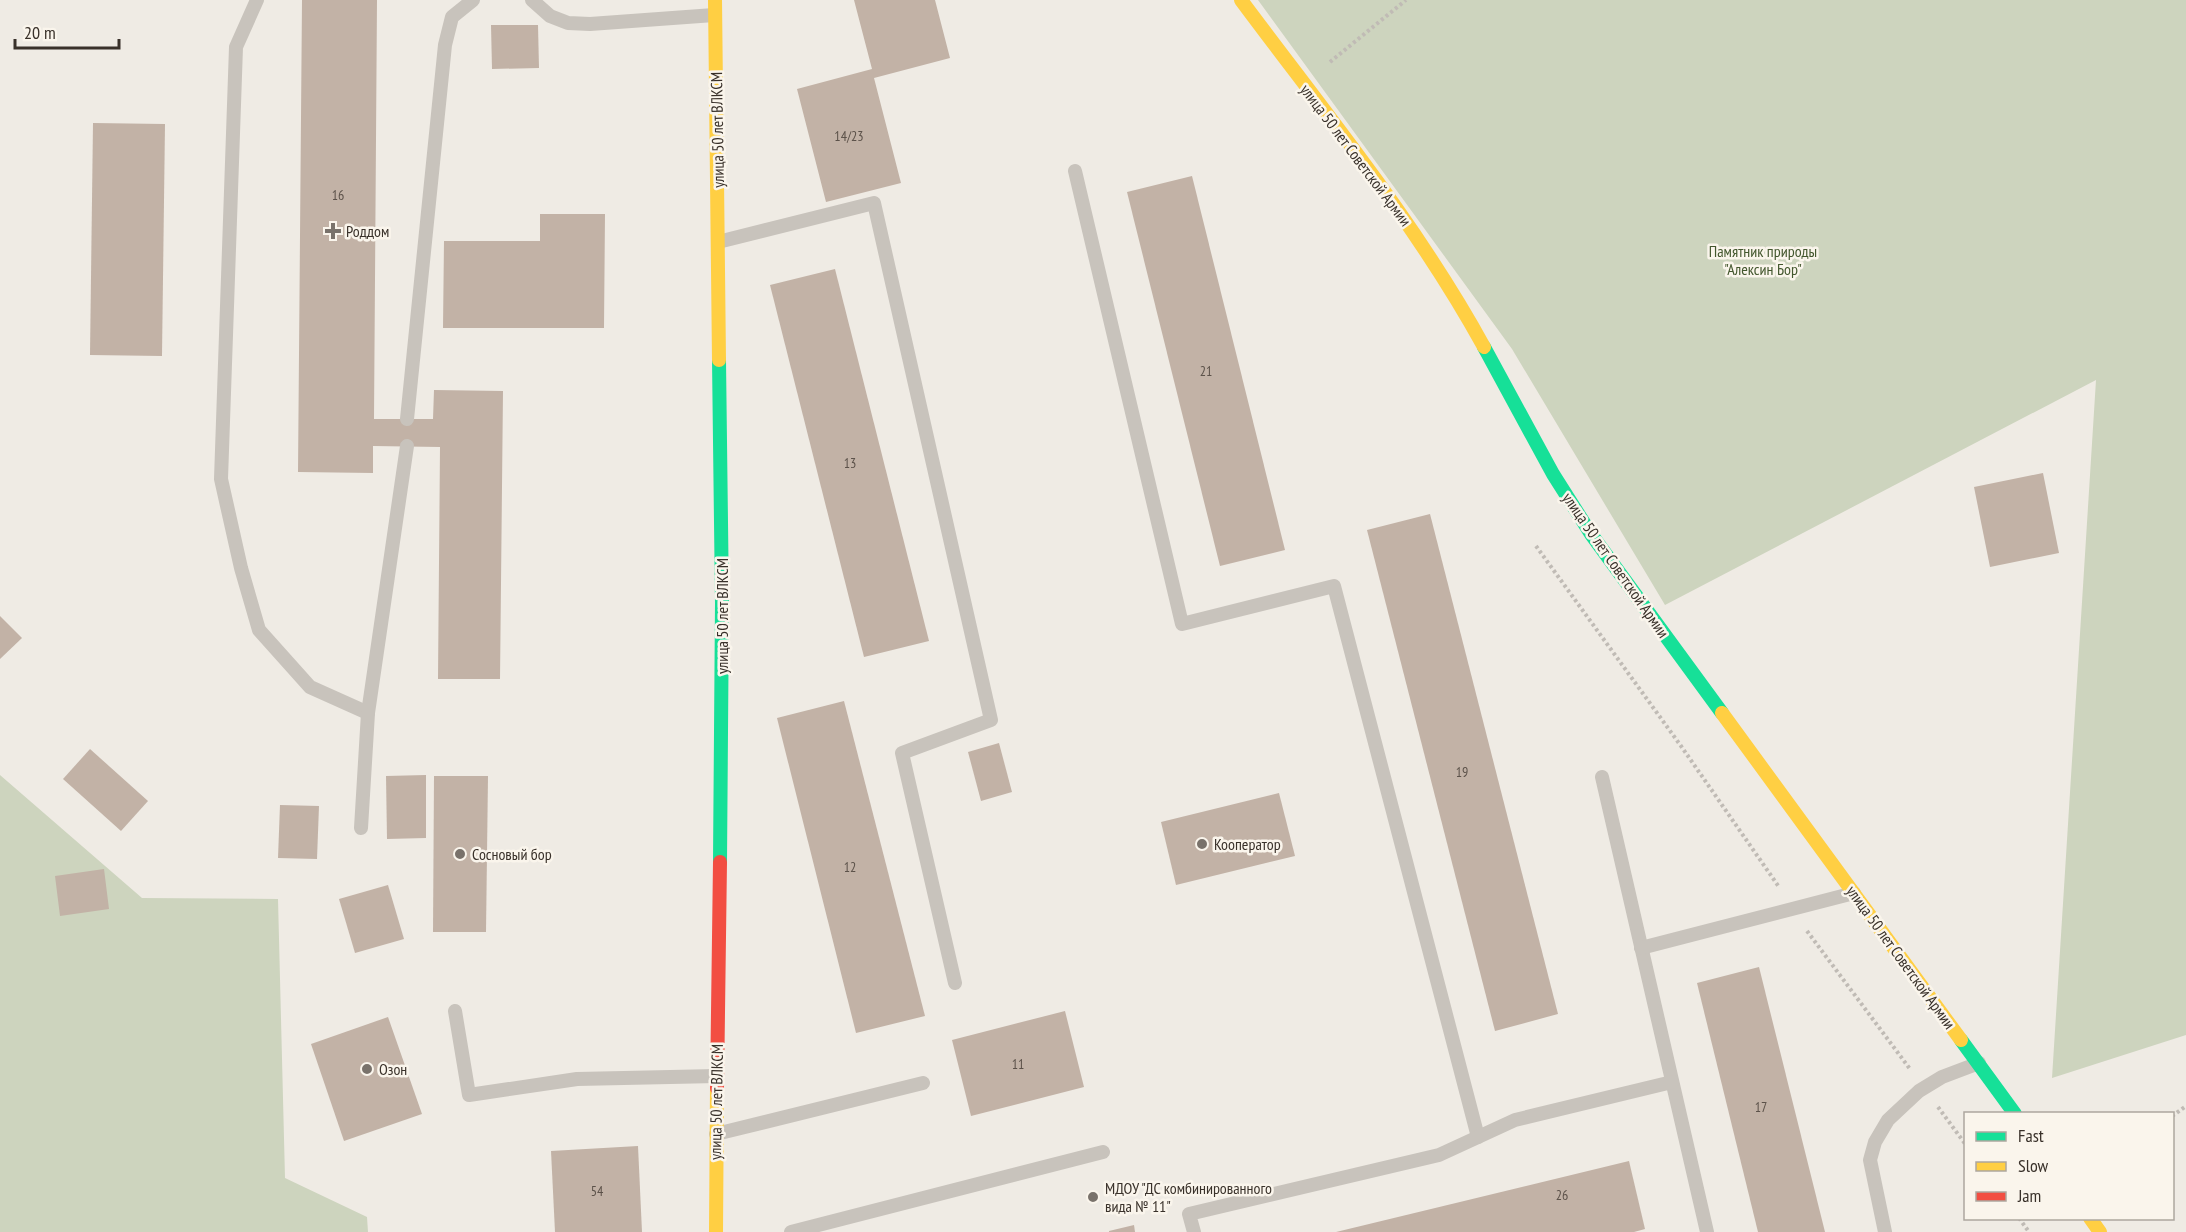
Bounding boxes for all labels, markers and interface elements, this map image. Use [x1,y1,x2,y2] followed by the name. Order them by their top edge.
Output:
[15,12,118,50] scale bar
[24,21,56,44] text: 20 m
[706,72,728,188] street label: улица 50 лет ВЛКСМ
[1296,80,1416,230] street label: улица 50 лет Советской Армии
[834,127,864,145] house number: 14/23
[332,186,344,204] house number: 16
[346,221,389,241] place label: Роддом
[324,222,342,240] marker: Роддом
[1709,241,1817,279] park label: Памятник природы "Алексин Бор"
[1200,362,1212,380] house number: 21
[844,454,856,472] house number: 13
[1558,489,1674,641] street label: улица 50 лет Советской Армии
[712,558,732,674] street label: улица 50 лет ВЛКСМ
[1456,763,1468,781] house number: 19
[1214,834,1281,854] place label: Кооператор
[1195,837,1209,851] marker: Кооператор
[472,844,552,864] place label: Сосновый бор
[453,847,467,861] marker: Сосновый бор
[844,858,856,876] house number: 12
[1842,881,1960,1033] street label: улица 50 лет Советской Армии
[705,1044,727,1160] street label: улица 50 лет ВЛКСМ
[1012,1055,1024,1073] house number: 11
[379,1059,407,1079] place label: Озон
[360,1062,374,1076] marker: Озон
[1755,1098,1767,1116] house number: 17
[1964,1112,2174,1220] legend
[2018,1124,2044,1147] text: Fast
[2018,1154,2049,1177] text: Slow
[1105,1178,1272,1216] place label: МДОУ "ДС комбинированного вида № 11"
[591,1182,604,1200] house number: 54
[2017,1184,2041,1207] text: Jam
[1556,1186,1568,1204] house number: 26
[1086,1190,1100,1204] marker: МДОУ "ДС комбинированного вида № 11"

